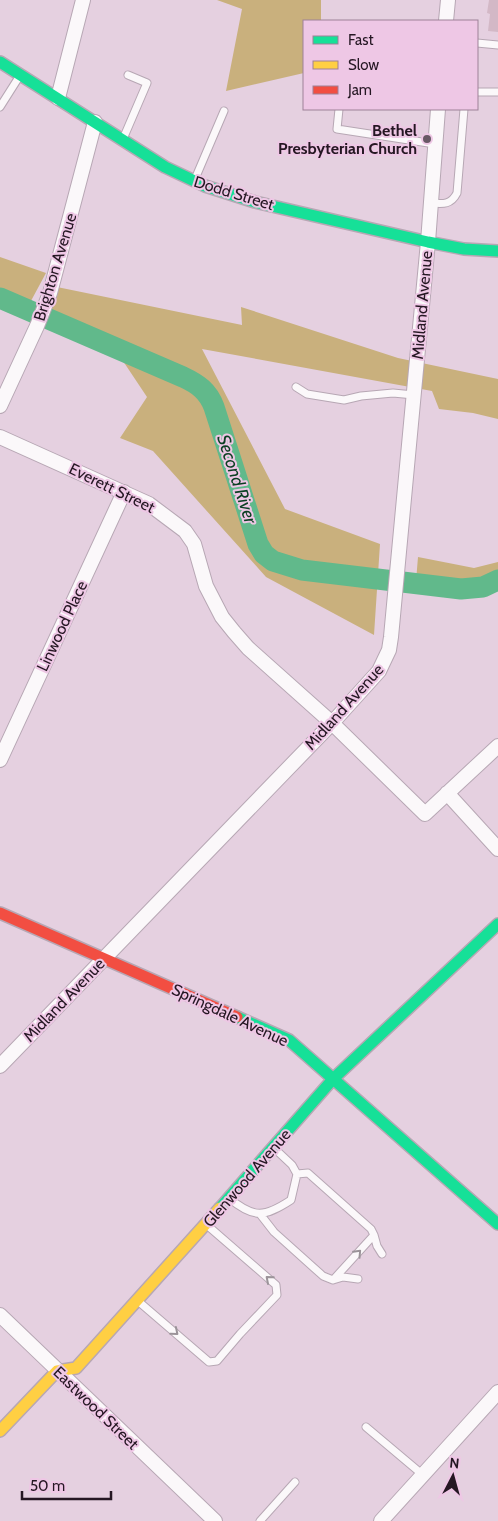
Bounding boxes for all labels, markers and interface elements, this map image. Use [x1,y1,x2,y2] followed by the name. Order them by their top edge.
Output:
[303,20,478,110] legend
[348,31,373,49] text: Fast
[348,56,379,74] text: Slow
[347,81,372,99] text: Jam
[278,121,417,158] place label: Bethel Presbyterian Church
[421,133,433,145] marker: Bethel Presbyterian Church
[192,172,277,214] street label: Dodd Street
[30,211,80,323] street label: Brighton Avenue
[408,250,436,360] street label: Midland Avenue
[212,432,262,528] water label: Second River
[66,459,159,517] street label: Everett Street
[33,578,91,674] street label: Linwood Place
[301,660,387,754] street label: Midland Avenue
[19,954,109,1046] street label: Midland Avenue
[169,980,291,1050] street label: Springdale Avenue
[199,1125,295,1231] street label: Glenwood Avenue
[352,1249,361,1258] one-way arrow
[265,1275,274,1284] one-way arrow
[169,1327,178,1336] one-way arrow
[49,1363,143,1454] street label: Eastwood Street
[428,1451,478,1501] north arrow
[448,1454,460,1473] text: N
[22,1468,111,1500] scale bar
[30,1477,65,1495] text: 50 m

